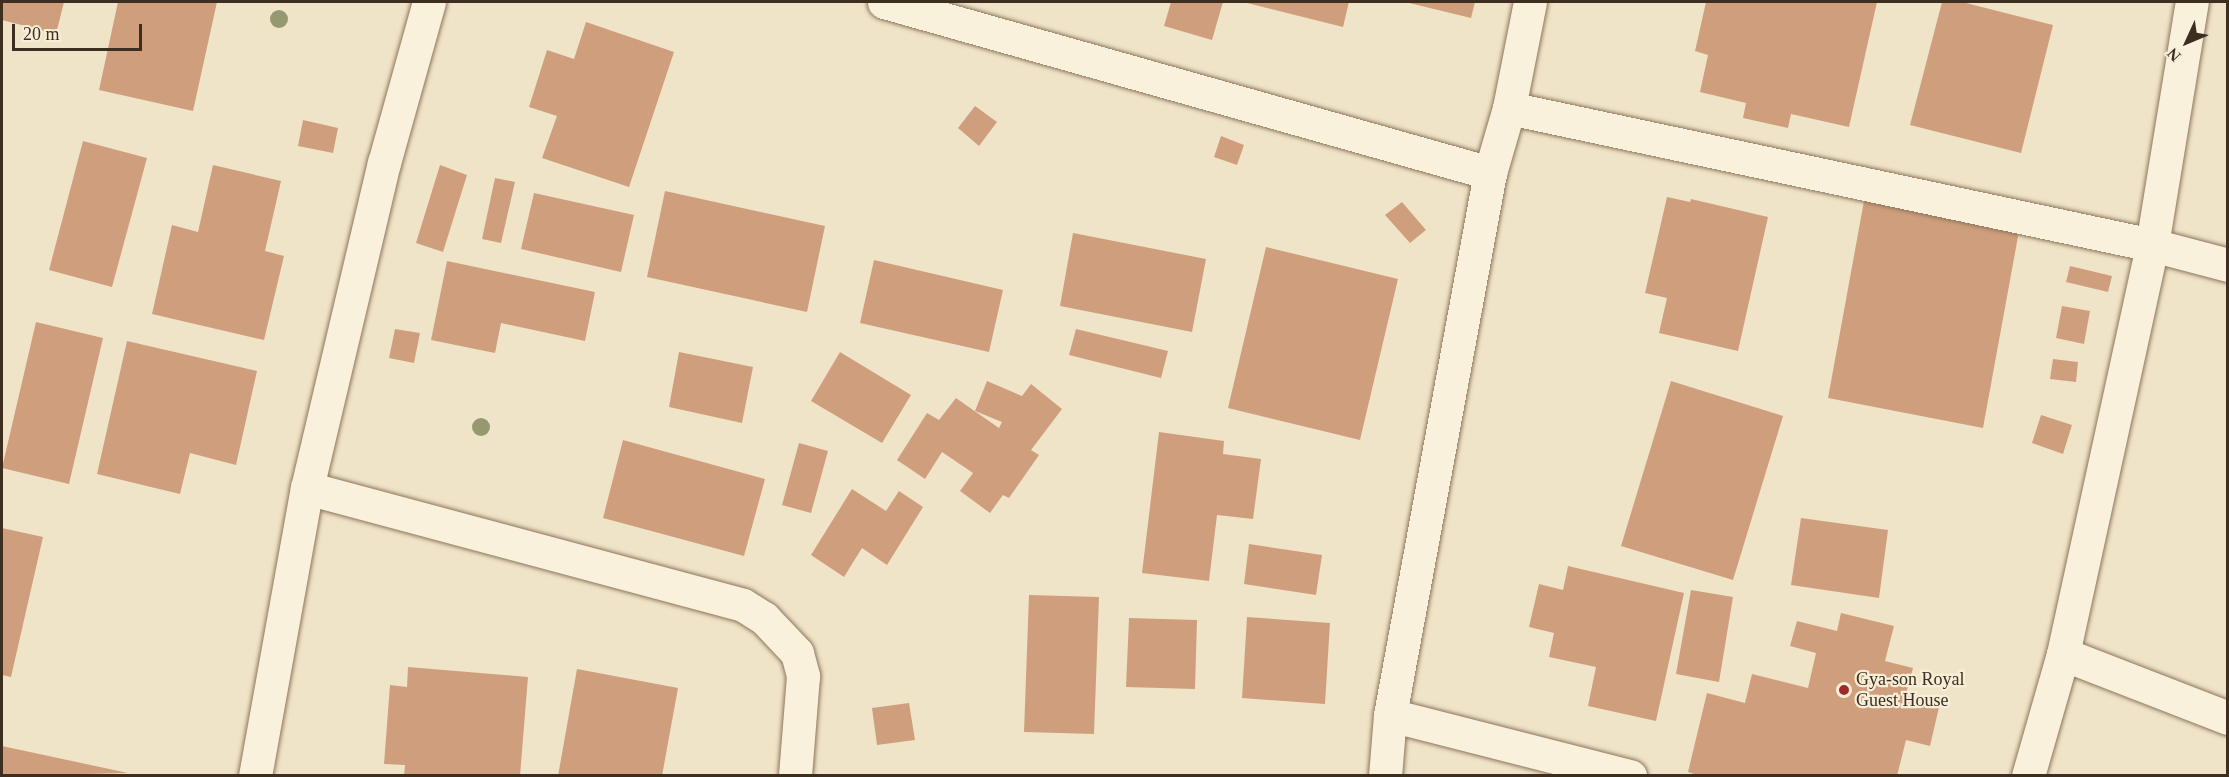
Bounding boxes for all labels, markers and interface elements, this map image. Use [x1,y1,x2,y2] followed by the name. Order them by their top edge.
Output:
[15,12,146,50] scale bar
[2157,12,2217,72] north arrow
[23,24,60,44] text: 20 m
[2164,45,2184,65] text: N
[1856,669,1964,712] place label: Gya-son Royal Guest House
[1837,683,1851,697] marker: Gya-son Royal Guest House

